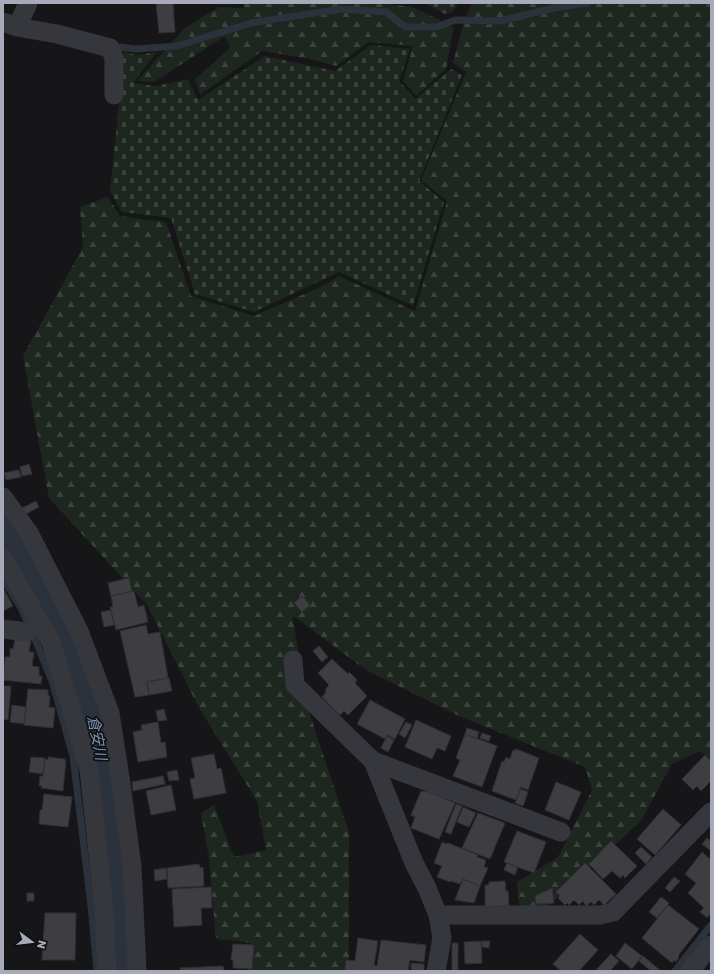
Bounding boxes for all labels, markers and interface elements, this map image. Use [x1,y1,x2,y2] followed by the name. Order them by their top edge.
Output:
[85,714,111,764] water label: 倉安川
[12,922,52,962] north arrow
[35,939,50,950] text: N

